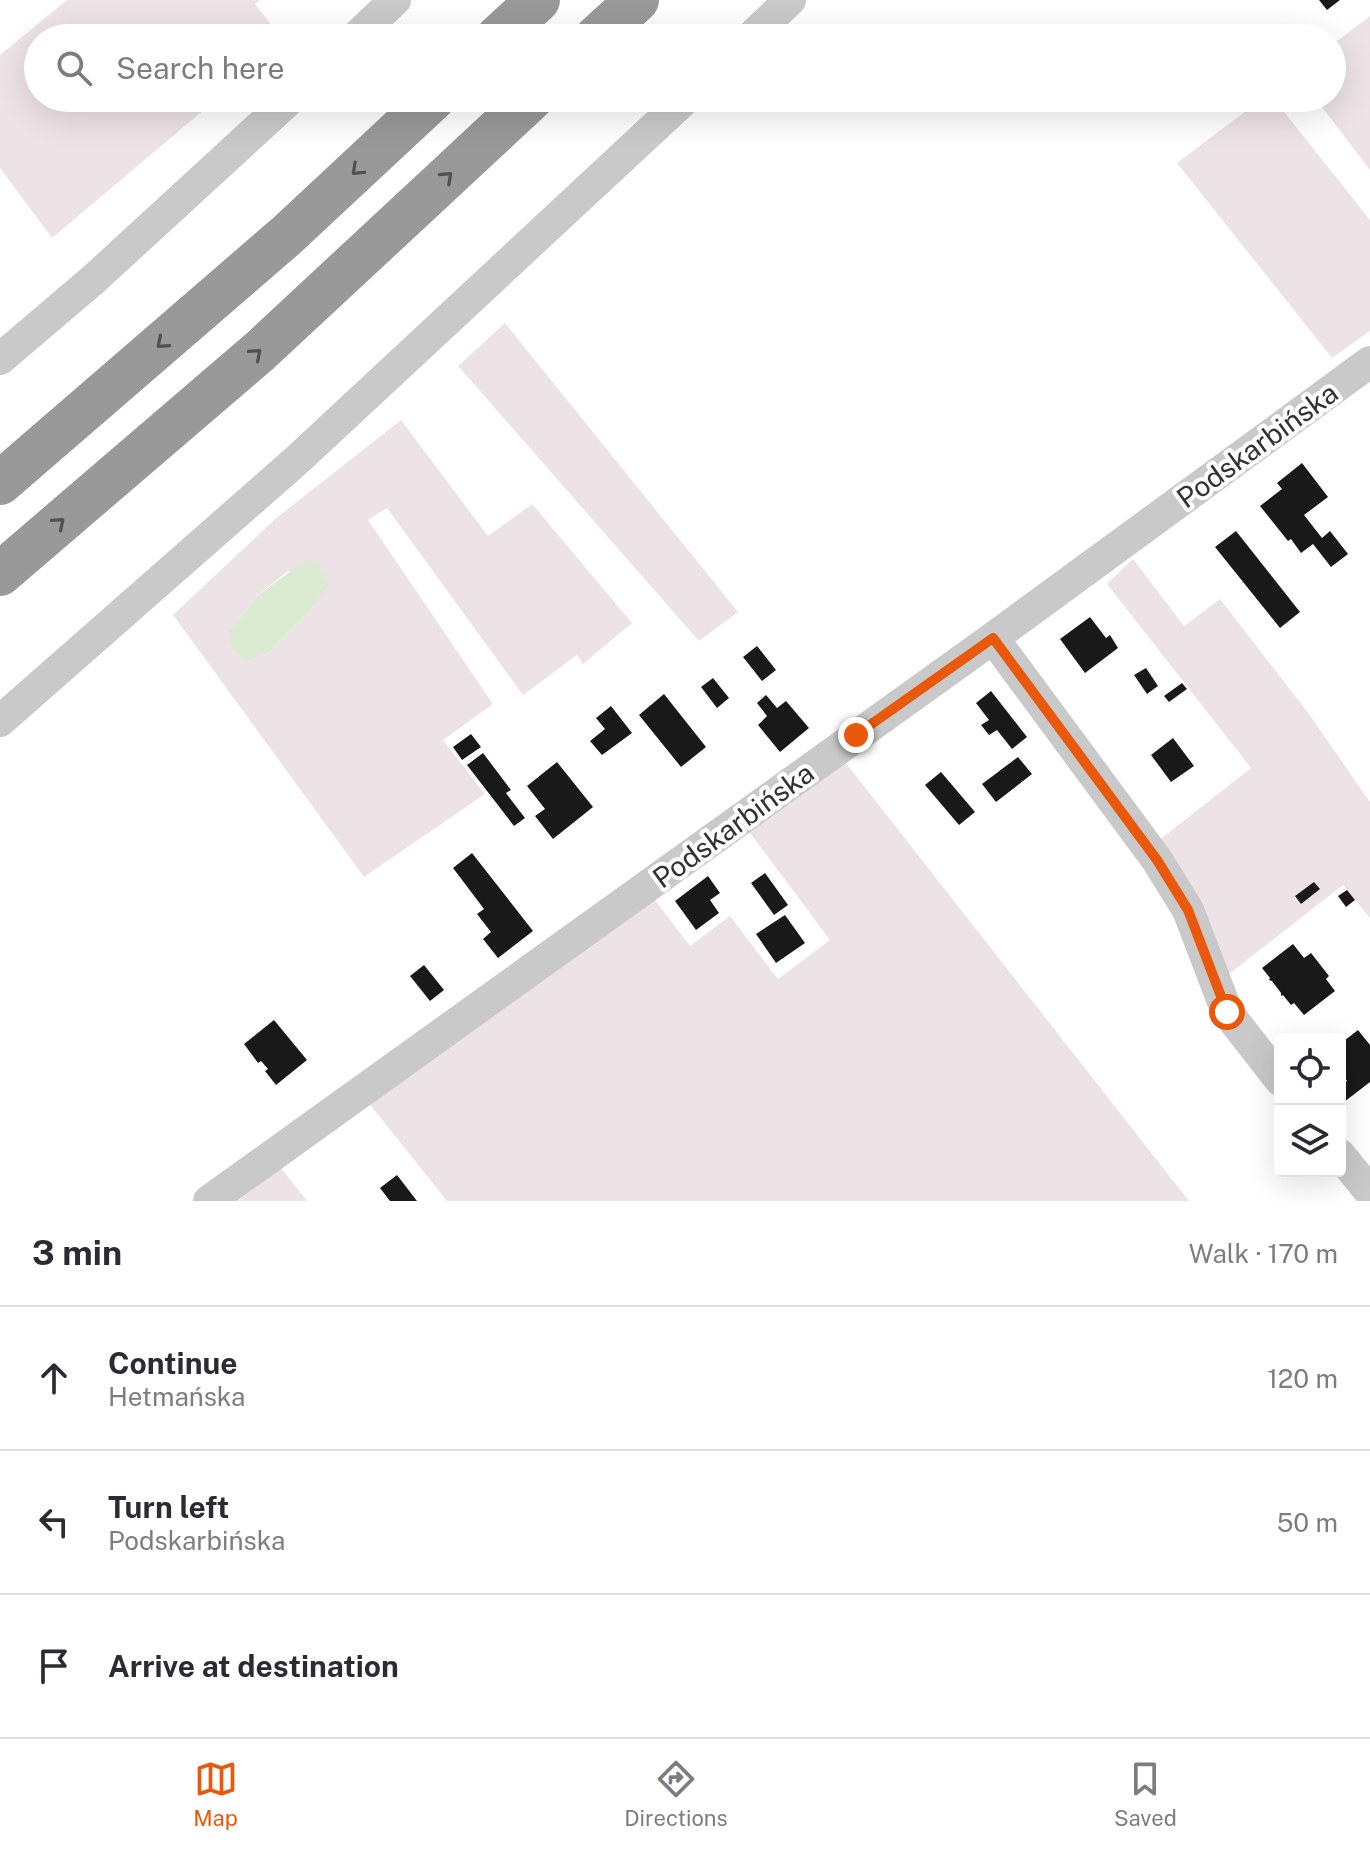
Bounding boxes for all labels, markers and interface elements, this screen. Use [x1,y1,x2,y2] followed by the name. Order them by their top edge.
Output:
[24,24,1346,112] search box
[52,46,96,90] icon: search
[116,50,284,86] text: Search here
[351,161,366,175] one-way arrow
[438,171,452,186] one-way arrow
[157,333,172,348] one-way arrow
[247,349,262,363] one-way arrow
[1170,376,1344,514] street label: Podskarbińska
[50,518,65,533] one-way arrow
[838,717,874,753] route end
[646,756,820,894] street label: Podskarbińska
[1209,994,1245,1030] route start
[1274,1033,1346,1177] map controls
[1274,1033,1346,1105] button: locate
[1274,1105,1346,1177] button: layers
[32,1233,122,1273] text: 3 min
[1189,1238,1338,1269] text: Walk · 170 m
[108,1345,238,1381] text: Continue
[32,1356,76,1400] icon: ahead
[1267,1363,1338,1394] text: 120 m
[108,1381,245,1412] text: Hetmańska
[108,1489,229,1525] text: Turn left
[32,1500,76,1544] icon: left
[1277,1507,1338,1538] text: 50 m
[108,1525,285,1556] text: Podskarbińska
[32,1644,76,1688] icon: arrive
[108,1648,399,1684] text: Arrive at destination
[193,1757,238,1831] tab: Map
[624,1757,728,1831] tab: Directions
[1114,1757,1177,1831] tab: Saved

